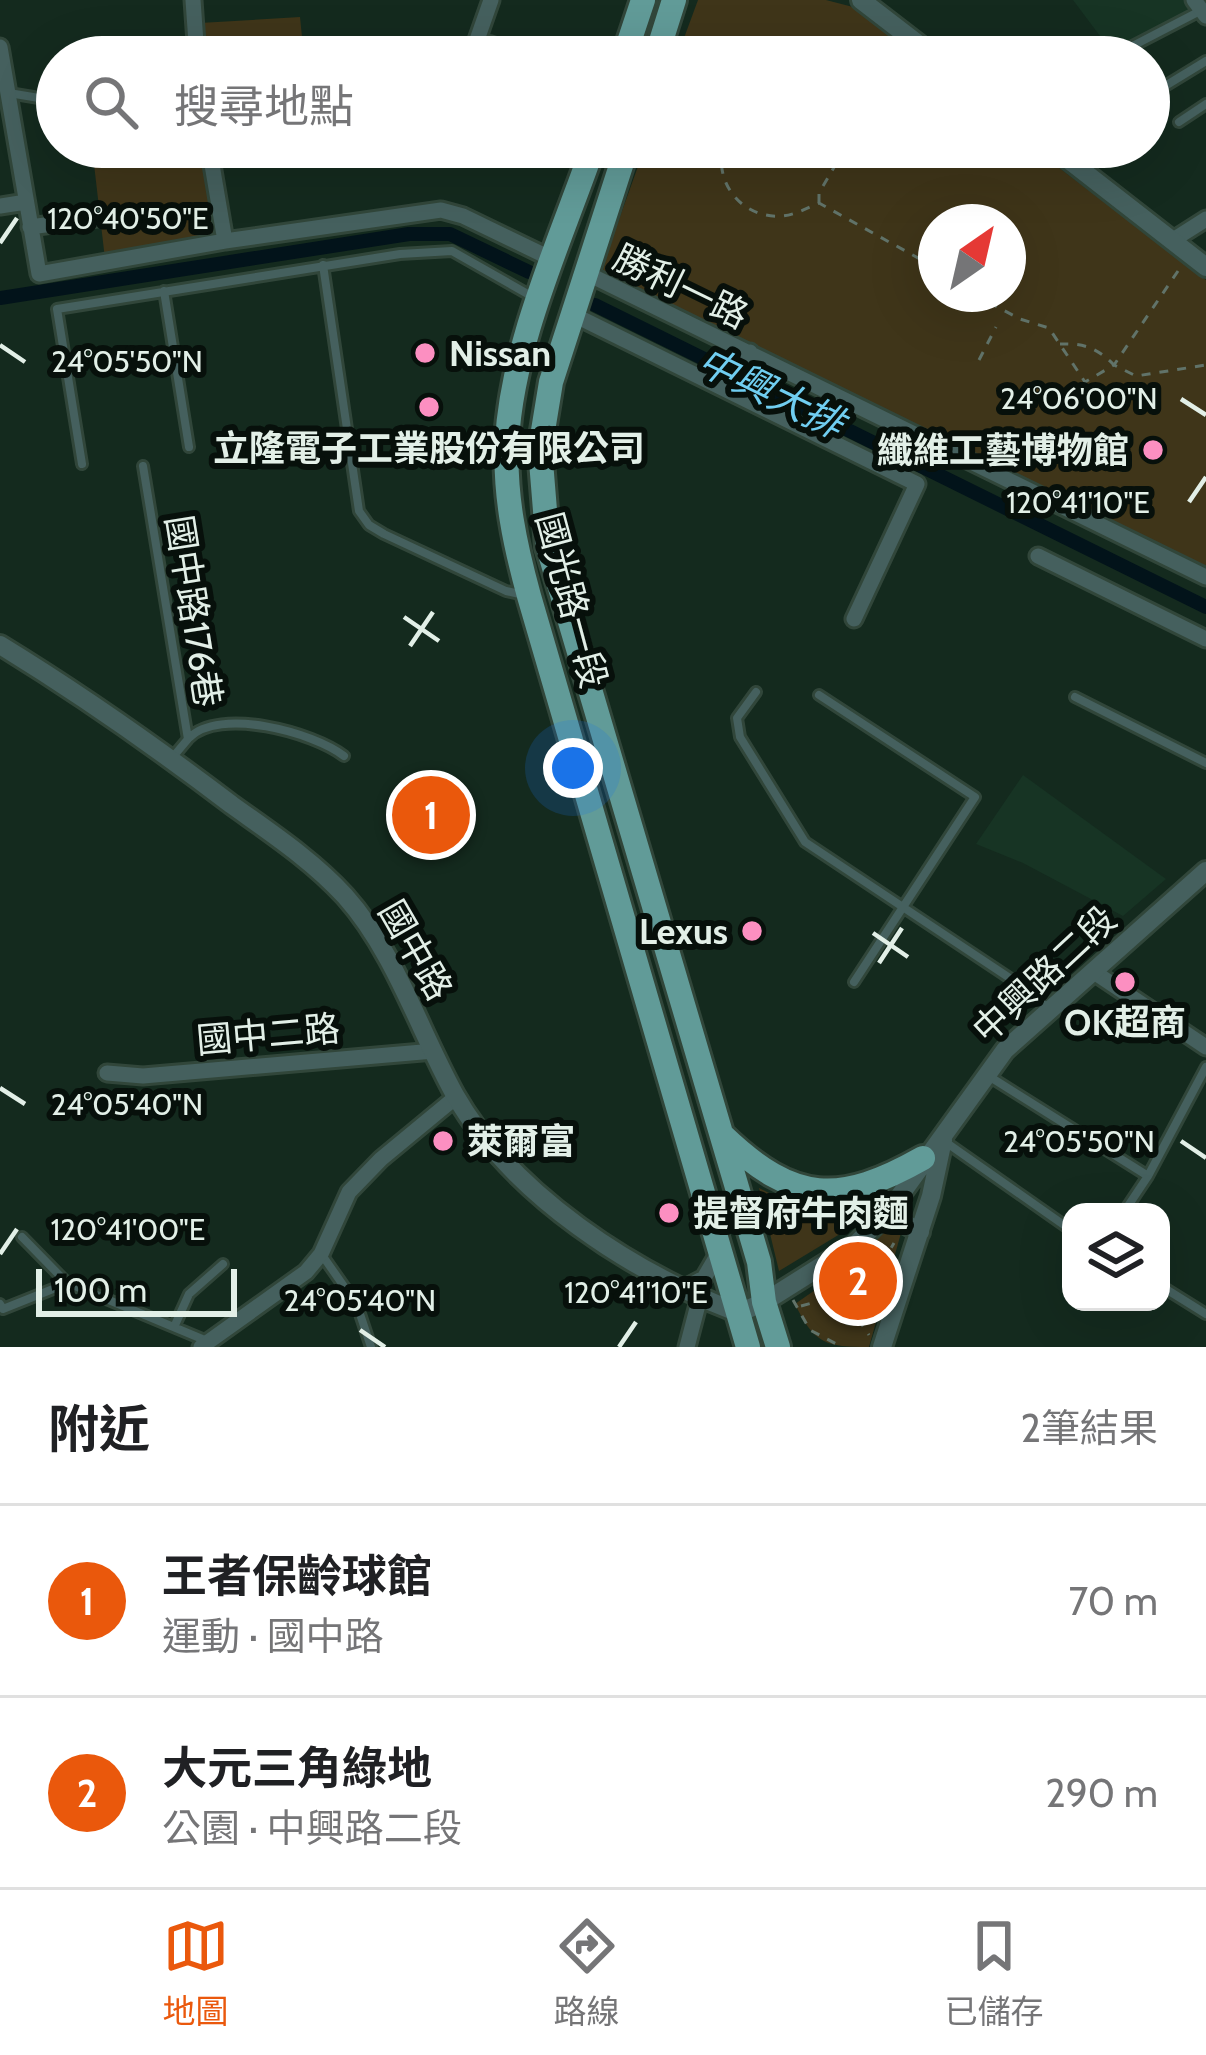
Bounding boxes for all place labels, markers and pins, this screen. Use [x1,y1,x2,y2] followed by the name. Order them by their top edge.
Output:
[449,331,551,375] place label: Nissan
[412,340,438,366] marker: Nissan
[416,394,442,420] marker: 立隆電子工業股份有限公司
[213,426,645,470] place label: 立隆電子工業股份有限公司
[877,428,1129,472] place label: 纖維工藝博物館
[1140,437,1166,463] marker: 纖維工藝博物館
[392,770,470,860] pin: 1
[639,909,728,953] place label: Lexus
[739,918,765,944] marker: Lexus
[1112,969,1138,995] marker: OK超商
[1064,1000,1186,1044] place label: OK超商
[467,1119,575,1163] place label: 萊爾富
[430,1128,456,1154] marker: 萊爾富
[693,1191,909,1235] place label: 提督府牛肉麵
[656,1200,682,1226] marker: 提督府牛肉麵
[819,1236,897,1326] pin: 2

